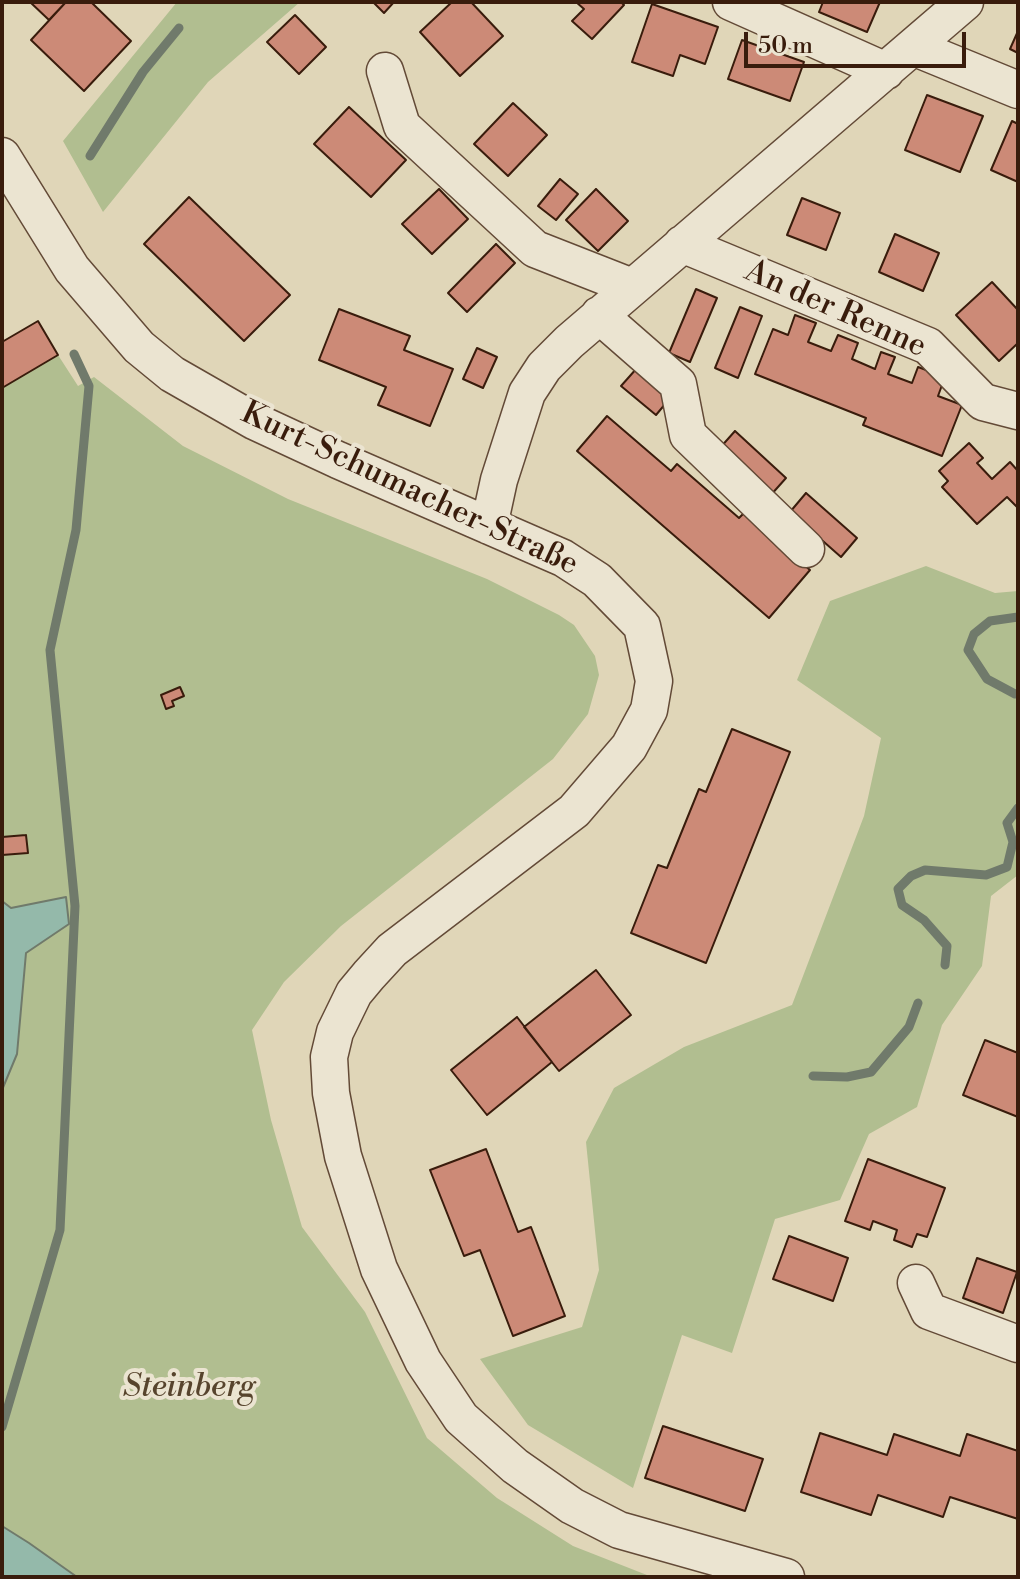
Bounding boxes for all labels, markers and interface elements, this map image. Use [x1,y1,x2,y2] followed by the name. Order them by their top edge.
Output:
[748,16,970,66] scale bar
[758,31,813,61] text: 50 m
[738,253,932,367] street label: An der Renne
[234,395,584,585] street label: Kurt-Schumacher-Straße
[123,1369,255,1407] park label: Steinberg

